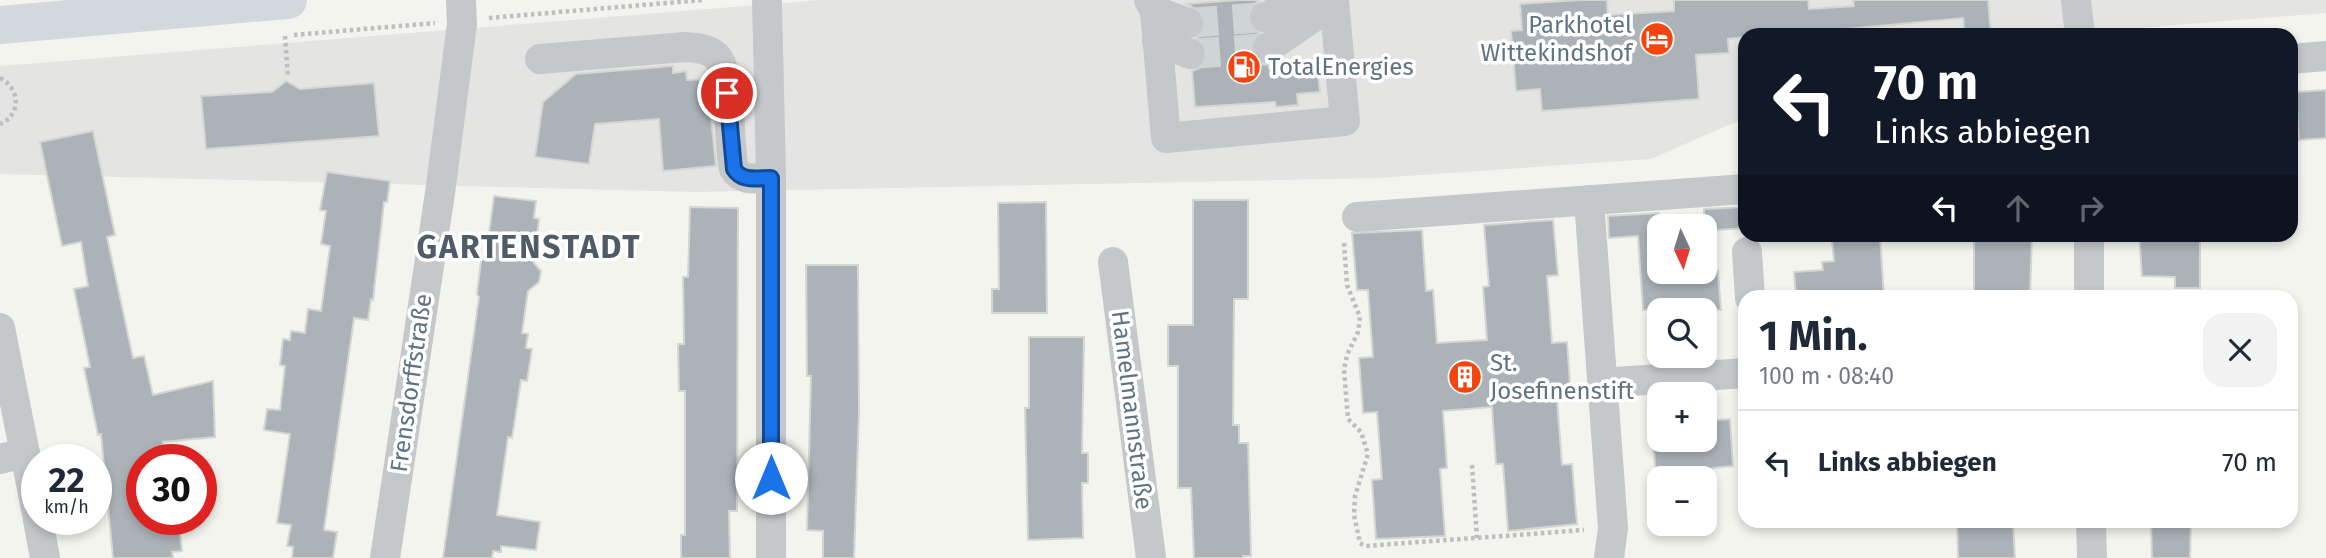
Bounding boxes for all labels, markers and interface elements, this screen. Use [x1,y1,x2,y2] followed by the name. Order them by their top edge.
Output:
[1481,11,1634,67] place label: Parkhotel Wittekindshof
[1638,20,1676,58] hotel icon: Parkhotel Wittekindshof
[1225,48,1263,86] fuel station icon: TotalEnergies
[1268,53,1414,81] place label: TotalEnergies
[1874,53,1978,112] text: 70 m
[1759,56,1850,147] icon: left
[697,63,757,123] pin
[708,74,746,112] icon: arrive
[1874,113,2092,151] text: Links abbiegen
[1926,189,1964,227] icon: left
[1999,189,2037,227] icon: ahead
[2072,189,2110,227] icon: right
[1647,214,1717,284] north arrow
[1647,214,1717,536] map controls
[416,228,642,266] district label: GARTENSTADT
[385,292,437,474] street label: Frensdorffstraße
[1647,298,1717,368] button: search
[1106,309,1158,511] street label: Hamelmannstraße
[1759,311,1868,361] text: 1 Min.
[2203,313,2277,387] button: close
[1490,349,1634,405] place label: St. Josefinenstift
[1446,358,1484,396] building icon: St. Josefinenstift
[1759,362,1894,390] text: 100 m · 08:40
[1647,382,1717,452] button: +
[734,441,808,515] position arrow
[126,444,217,535] speed limit sign: 30
[1759,444,1797,482] icon: left
[1818,447,1997,478] text: Links abbiegen
[2222,447,2277,478] text: 70 m
[48,459,85,501] text: 22
[1647,466,1717,536] button: −
[44,496,89,518] text: km/h

